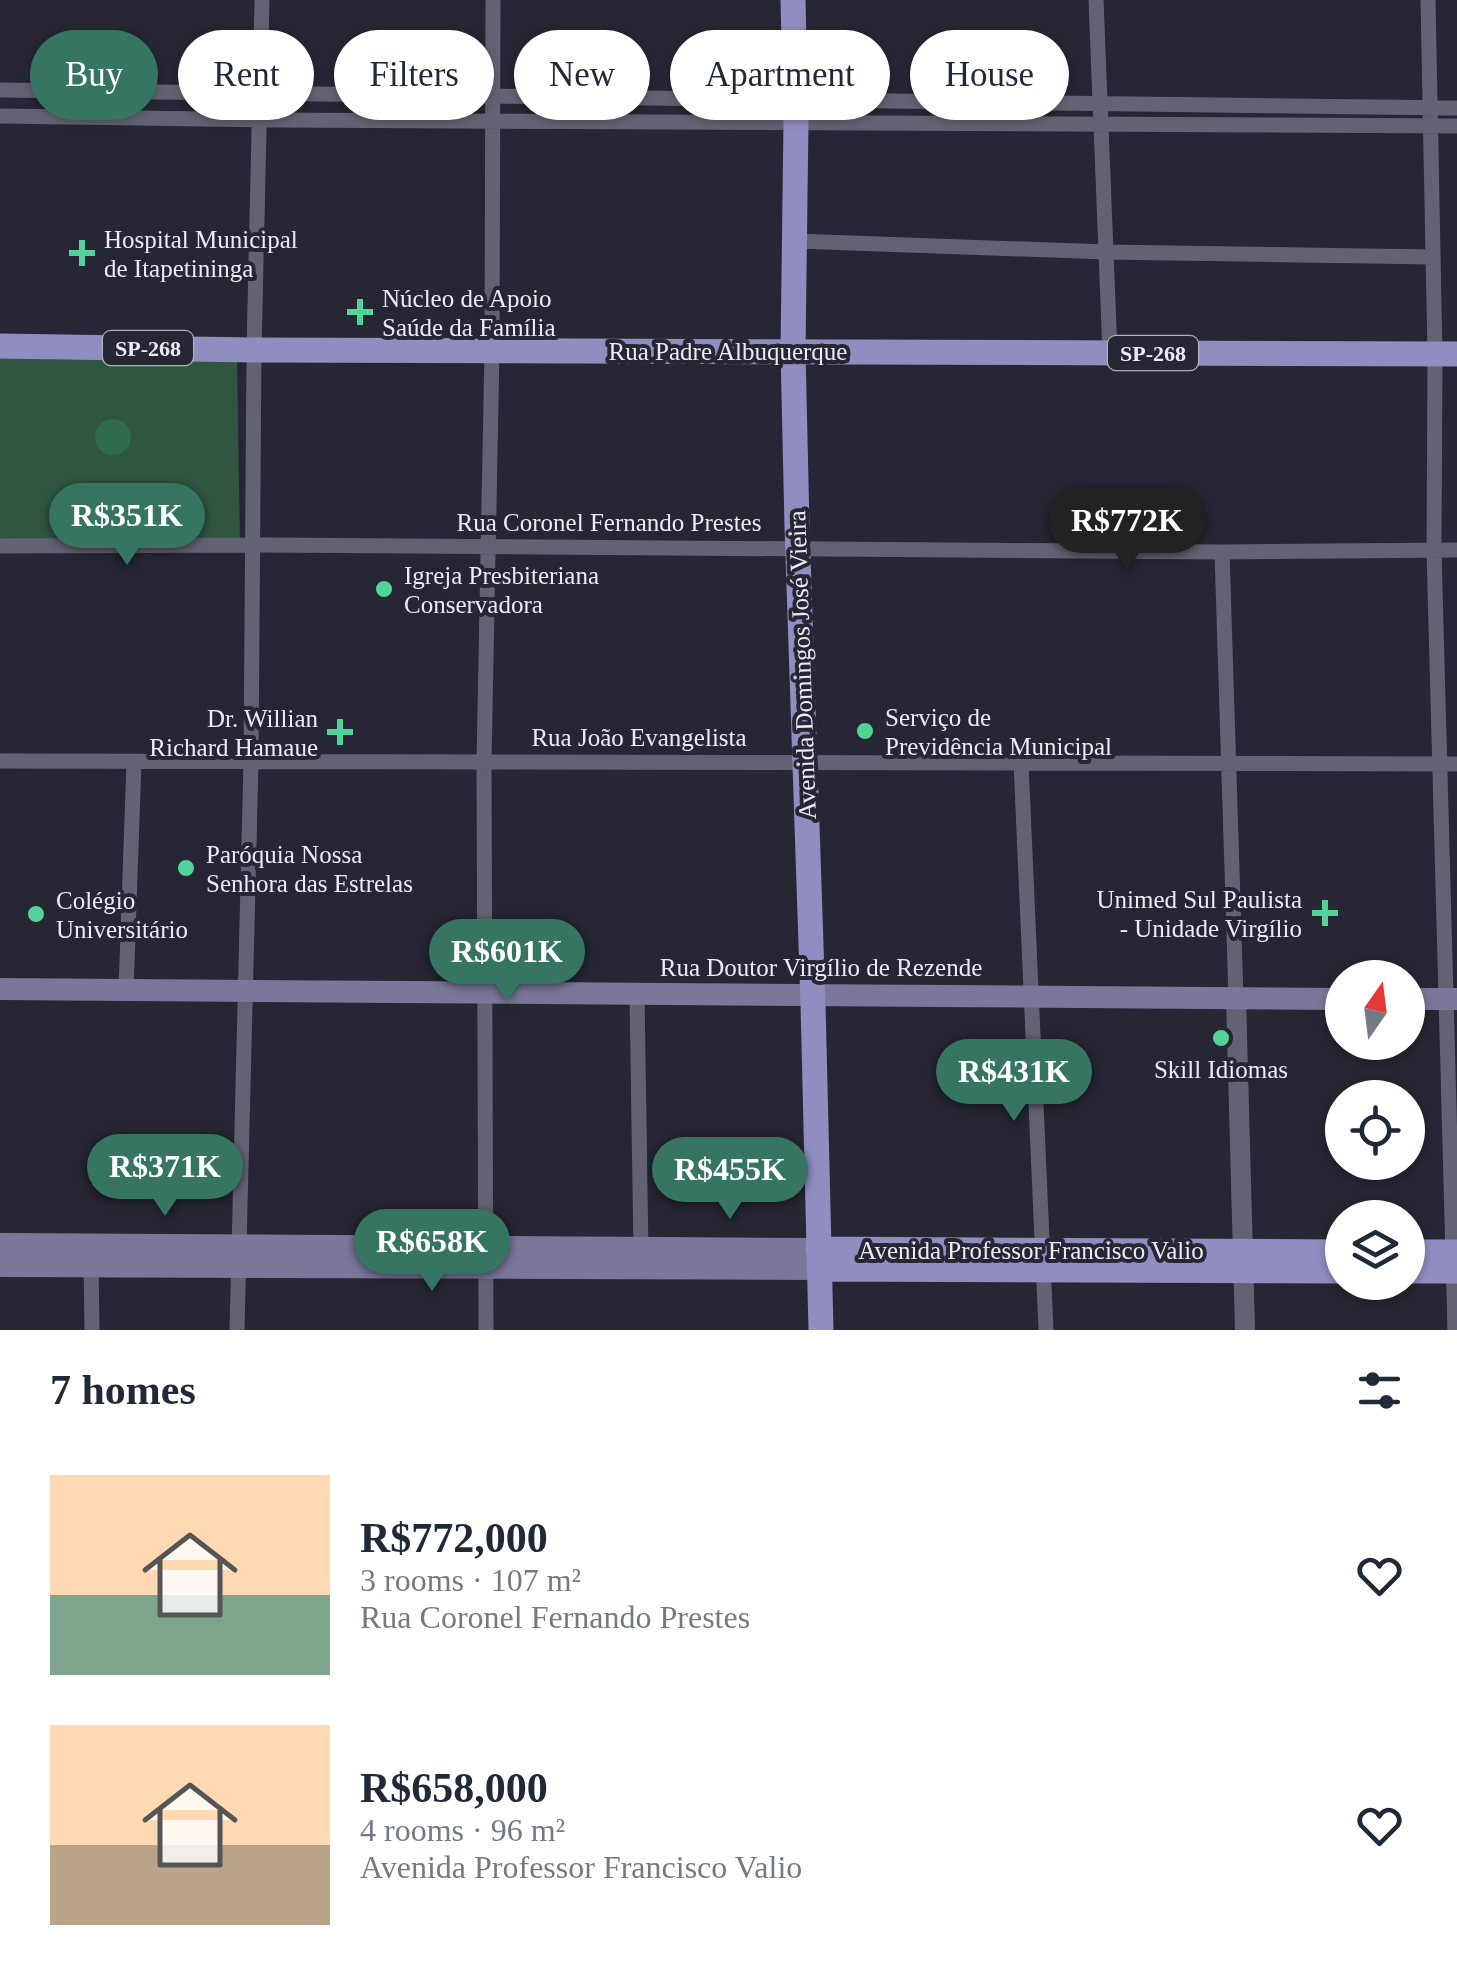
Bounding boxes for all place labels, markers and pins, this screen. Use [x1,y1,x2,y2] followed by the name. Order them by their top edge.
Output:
[104,226,298,282] place label: Hospital Municipal de Itapetininga
[69,240,95,266] marker: Hospital Municipal de Itapetininga
[382,285,556,341] place label: Núcleo de Apoio Saúde da Família
[347,299,373,325] marker: Núcleo de Apoio Saúde da Família
[46,483,208,568] pin: R$351K
[1046,488,1208,573] pin: R$772K
[404,562,599,618] place label: Igreja Presbiteriana Conservadora
[373,578,395,600] marker: Igreja Presbiteriana Conservadora
[885,704,1112,760] place label: Serviço de Previdência Municipal
[149,705,318,761] place label: Dr. Willian Richard Hamaue
[327,719,353,745] marker: Dr. Willian Richard Hamaue
[854,720,876,742] marker: Serviço de Previdência Municipal
[206,841,413,897] place label: Paróquia Nossa Senhora das Estrelas
[175,857,197,879] marker: Paróquia Nossa Senhora das Estrelas
[1096,886,1302,942] place label: Unimed Sul Paulista - Unidade Virgílio
[56,887,188,943] place label: Colégio Universitário
[1312,900,1338,926] marker: Unimed Sul Paulista - Unidade Virgílio
[25,903,47,925] marker: Colégio Universitário
[426,919,588,1004] pin: R$601K
[1210,1027,1232,1049] marker: Skill Idiomas
[933,1039,1095,1124] pin: R$431K
[1154,1056,1288,1083] place label: Skill Idiomas
[84,1134,246,1219] pin: R$371K
[649,1137,811,1222] pin: R$455K
[351,1209,513,1294] pin: R$658K

